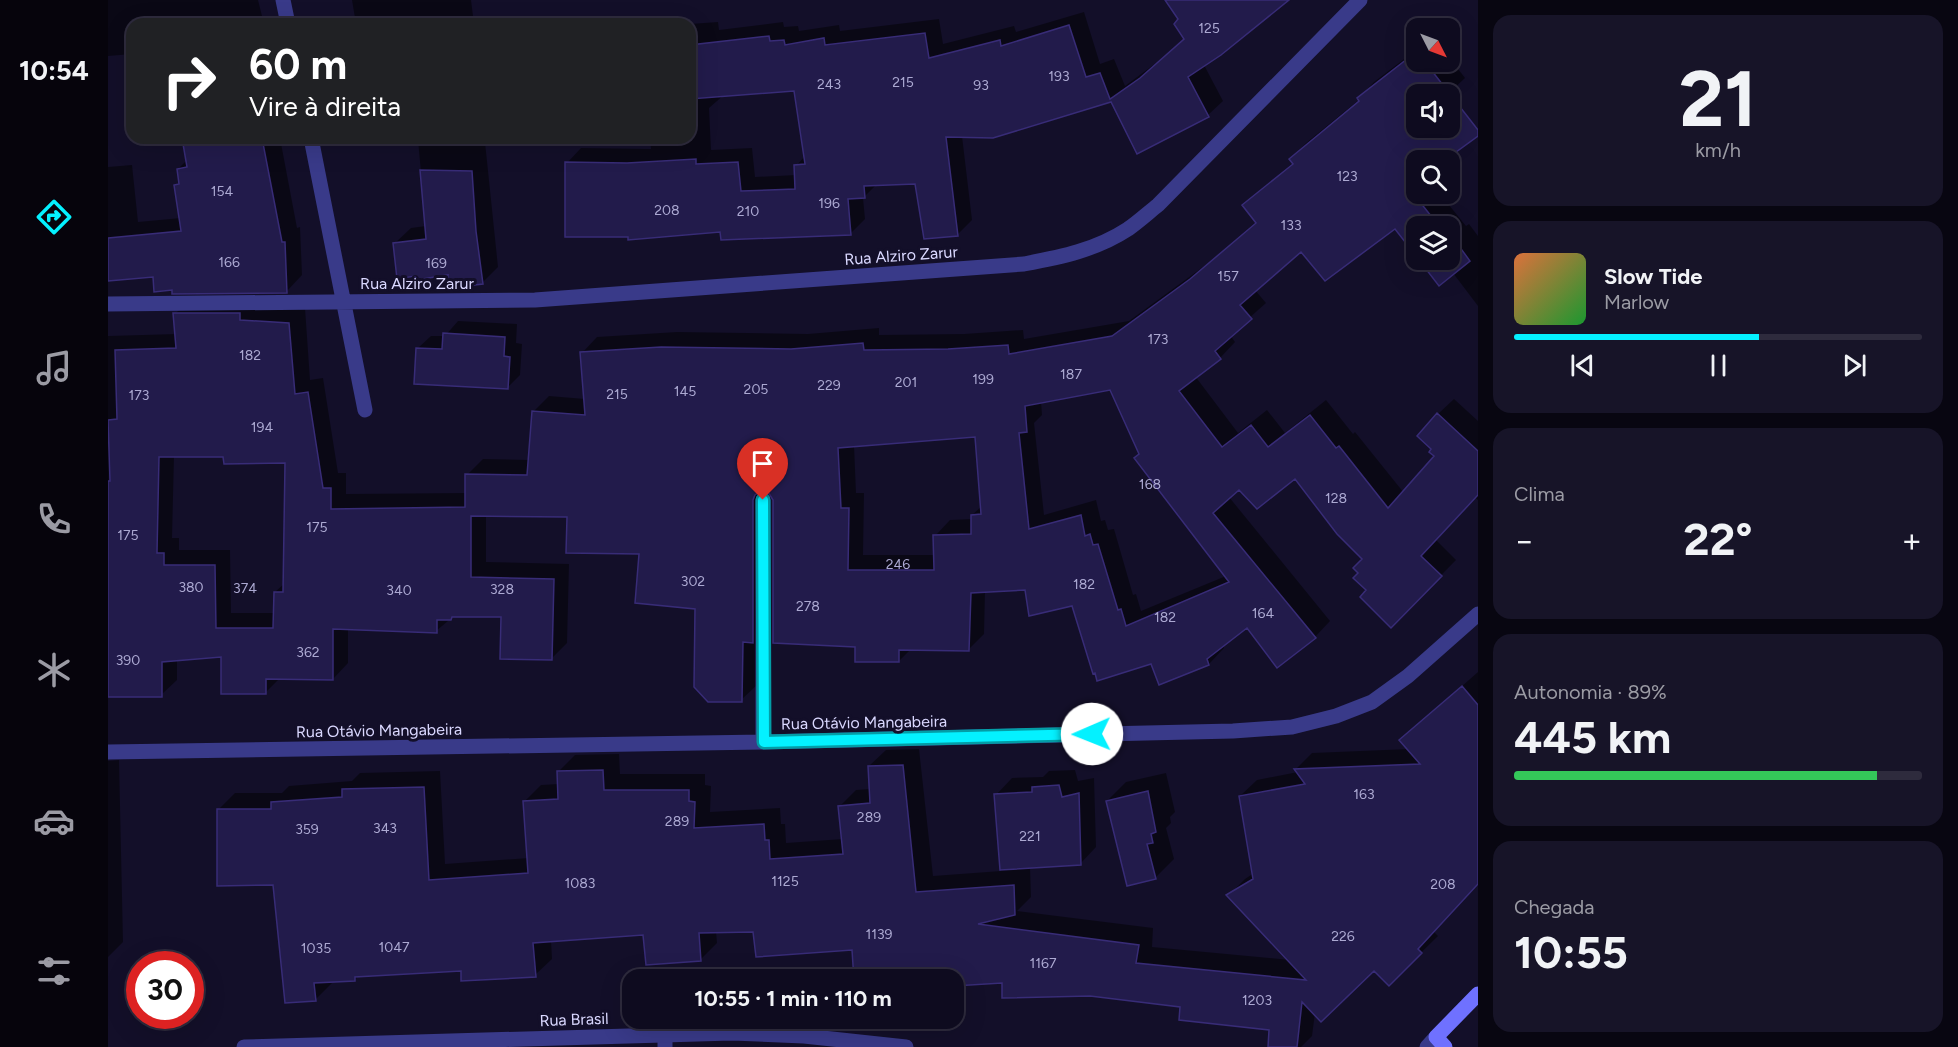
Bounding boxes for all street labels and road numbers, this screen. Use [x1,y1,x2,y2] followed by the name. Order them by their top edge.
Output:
[844,242,959,269] street label: Rua Alziro Zarur
[360,274,474,293] street label: Rua Alziro Zarur
[781,712,947,733] street label: Rua Otávio Mangabeira
[296,720,462,741] street label: Rua Otávio Mangabeira
[539,1009,609,1030] street label: Rua Brasil

